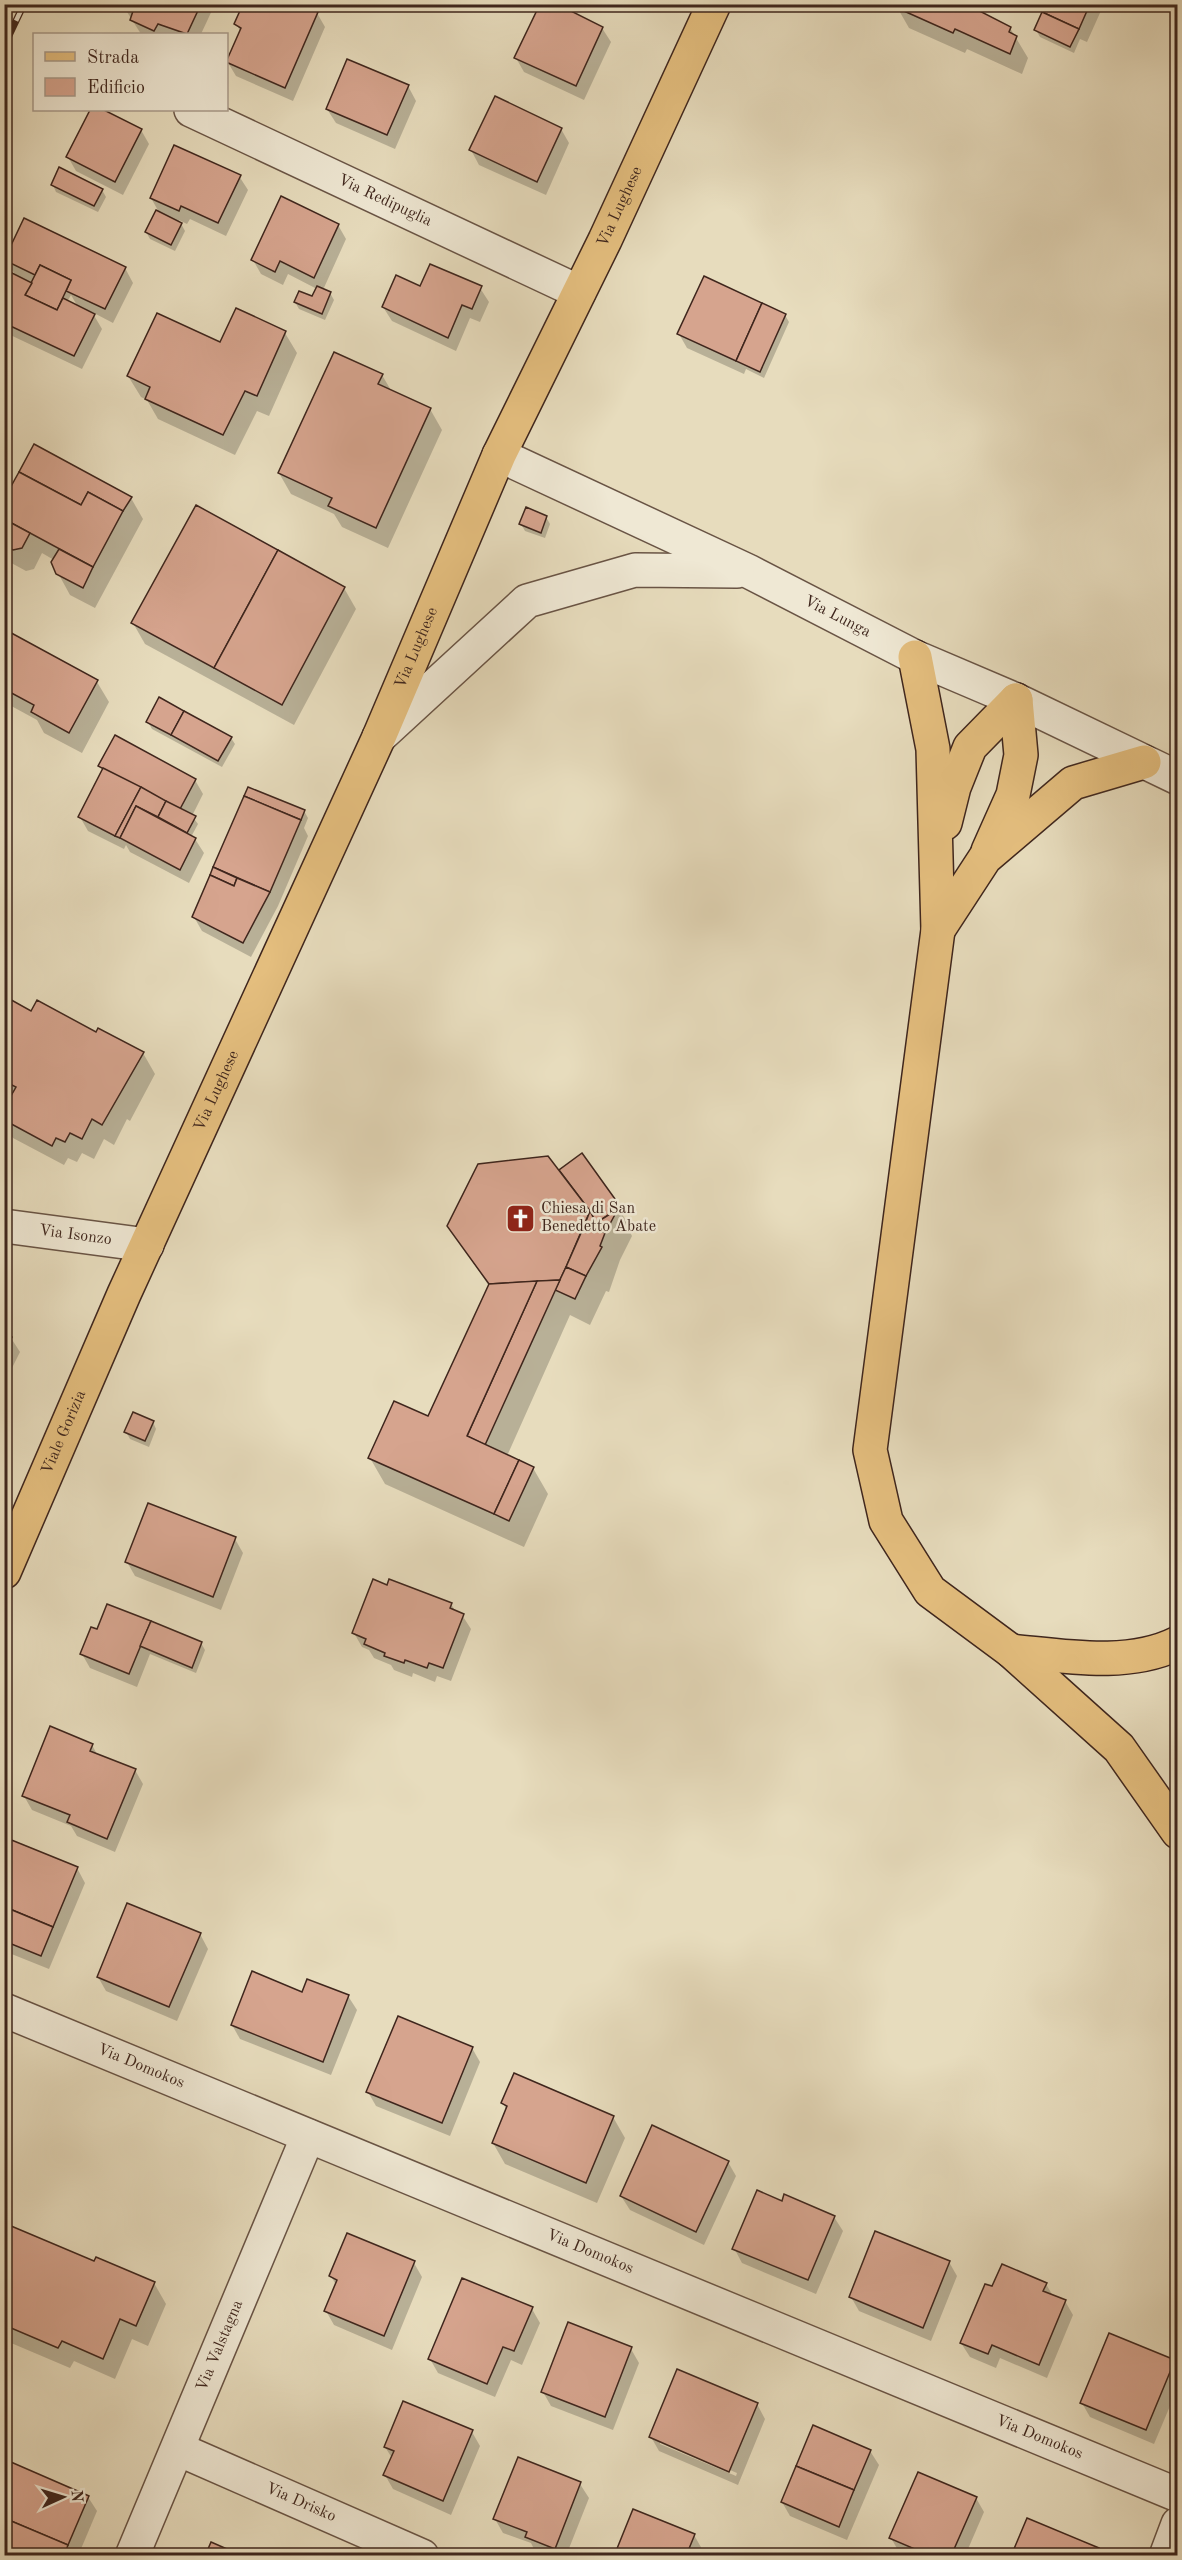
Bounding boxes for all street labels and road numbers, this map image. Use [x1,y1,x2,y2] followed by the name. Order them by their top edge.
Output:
[595,164,646,250] street label: Via Lughese
[335,172,434,230] street label: Via Redipuglia
[801,593,873,641] street label: Via Lunga
[392,605,441,691] street label: Via Lughese
[192,1048,242,1134] street label: Via Lughese
[38,1223,113,1248] street label: Via Isonzo
[39,1388,89,1477] street label: Viale Gorizia
[95,2041,187,2092] street label: Via Domokos
[544,2227,636,2277] street label: Via Domokos
[194,2298,246,2394] street label: Via Valstagna
[993,2413,1085,2463] street label: Via Domokos
[263,2480,338,2525] street label: Via Drisko

